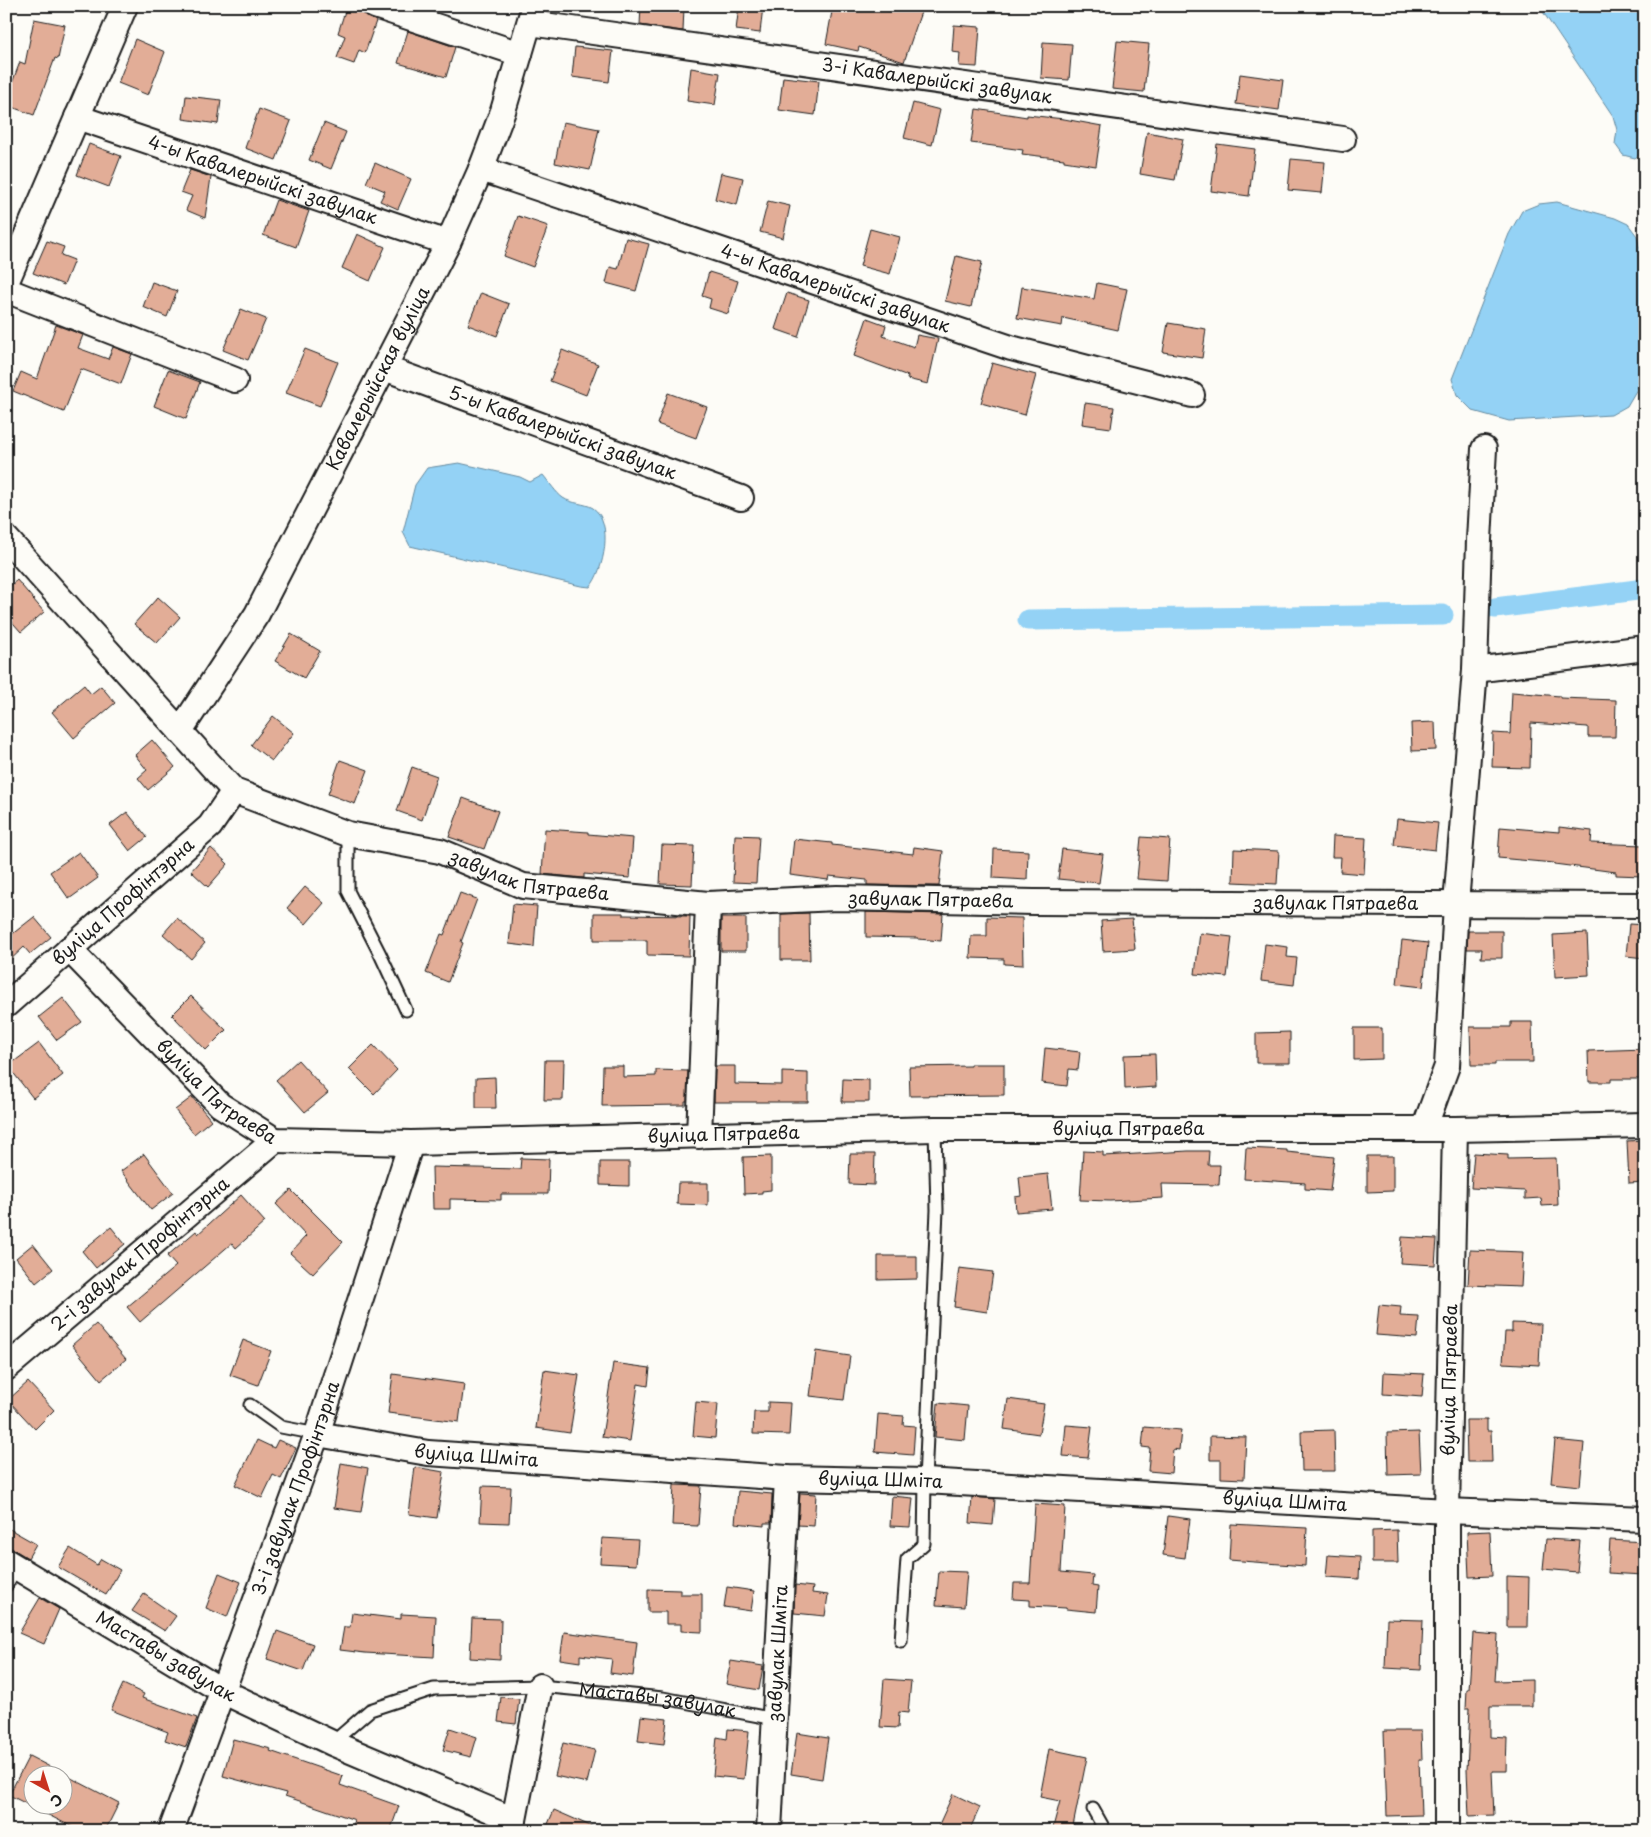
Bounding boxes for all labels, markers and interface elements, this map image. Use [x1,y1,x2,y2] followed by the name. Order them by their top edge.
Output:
[820,50,1054,109] street label: 3-і Кавалерыйскі завулак
[145,127,382,230] street label: 4-ы Кавалерыйскі завулак
[717,236,954,339] street label: 4-ы Кавалерыйскі завулак
[318,281,436,474] street label: Кавалерыйская вуліца
[445,378,681,486] street label: 5-ы Кавалерыйскі завулак
[45,830,200,971] street label: вуліца Профінтэрна
[445,841,611,906] street label: завулак Пятраева
[847,883,1014,914] street label: завулак Пятраева
[1253,888,1419,916] street label: завулак Пятраева
[151,1032,283,1150] street label: вуліца Пятраева
[1053,1114,1205,1141] street label: вуліца Пятраева
[647,1118,801,1149] street label: вуліца Пятраева
[44,1169,235,1337] street label: 2-і завулак Профінтэрна
[1433,1303,1463,1456] street label: вуліца Пятраева
[244,1376,346,1599] street label: 3-і завулак Профінтэрна
[412,1436,539,1473] street label: вуліца Шміта
[818,1464,944,1494] street label: вуліца Шміта
[1222,1483,1348,1517] street label: вуліца Шміта
[760,1584,794,1723] street label: завулак Шміта
[91,1603,241,1708] street label: Маставы завулак
[578,1675,739,1723] street label: Маставы завулак
[22,1764,72,1814] north arrow
[46,1789,67,1812] text: С

